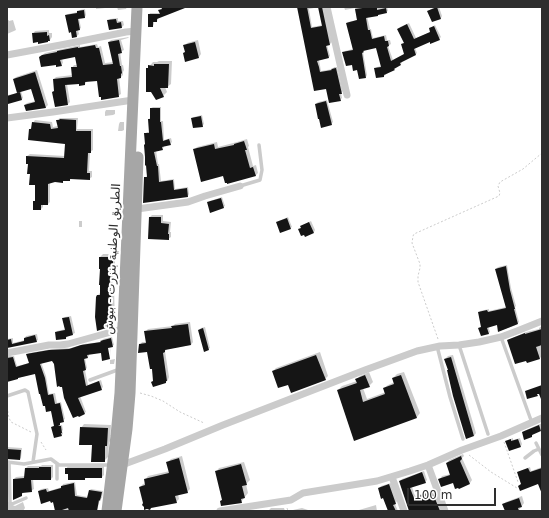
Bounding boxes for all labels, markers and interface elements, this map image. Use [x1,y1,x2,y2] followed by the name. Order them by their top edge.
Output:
[102,183,124,335] street label: الطريق الوطنية بنزرت - ببوش
[409,480,498,506] scale bar
[414,488,452,502] text: 100 m

